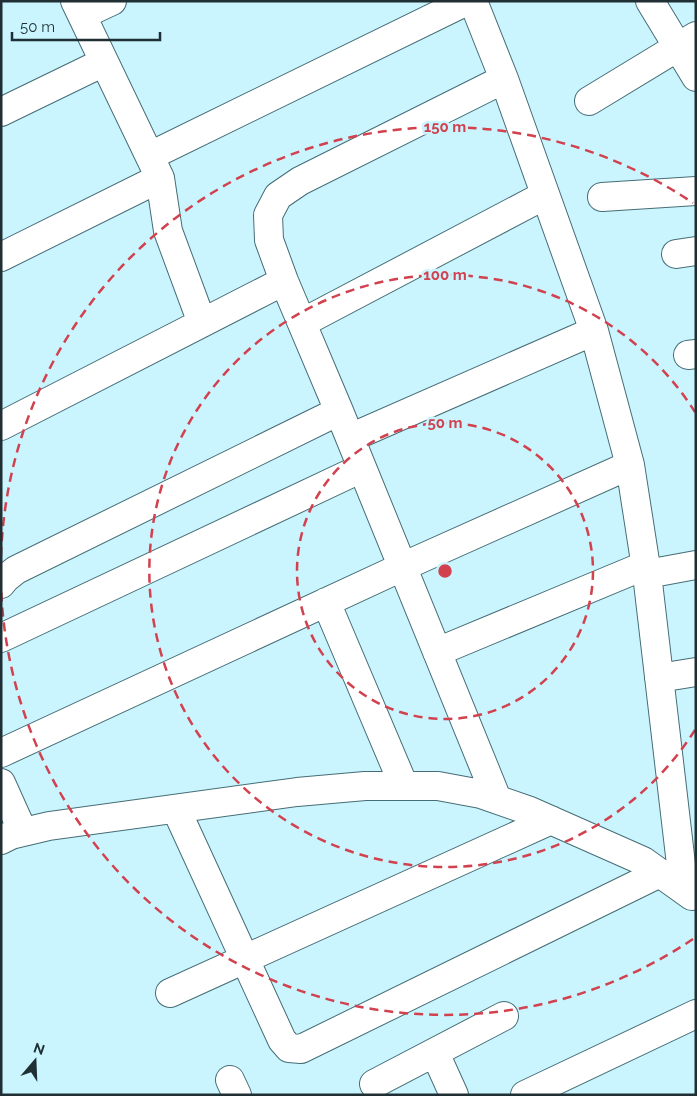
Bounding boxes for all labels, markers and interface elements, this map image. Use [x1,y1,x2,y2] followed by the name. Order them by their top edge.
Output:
[12,10,160,42] scale bar
[20,18,55,36] text: 50 m
[424,118,466,136] text: 150 m
[423,266,467,284] text: 100 m
[427,414,463,432] text: 50 m
[436,562,454,580] centre of rings
[10,1036,60,1086] north arrow
[32,1039,47,1058] text: N

